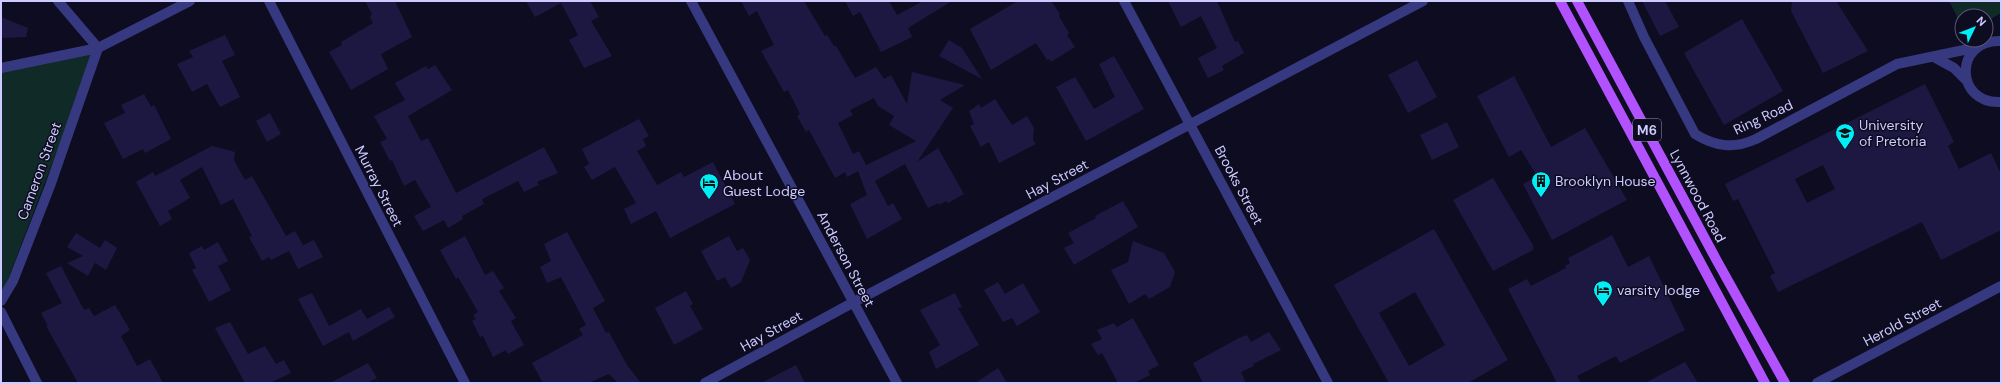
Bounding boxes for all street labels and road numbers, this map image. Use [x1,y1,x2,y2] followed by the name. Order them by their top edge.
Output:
[1730,95,1796,139] street label: Ring Road
[1633,119,1661,141] road number: M6
[13,120,65,222] street label: Cameron Street
[351,142,407,230] street label: Murray Street
[1211,142,1267,228] street label: Brooks Street
[1666,147,1730,245] street label: Lynnwood Road
[1023,155,1091,203] street label: Hay Street
[813,208,879,310] street label: Anderson Street
[1860,294,1944,350] street label: Herold Street
[737,307,805,355] street label: Hay Street

